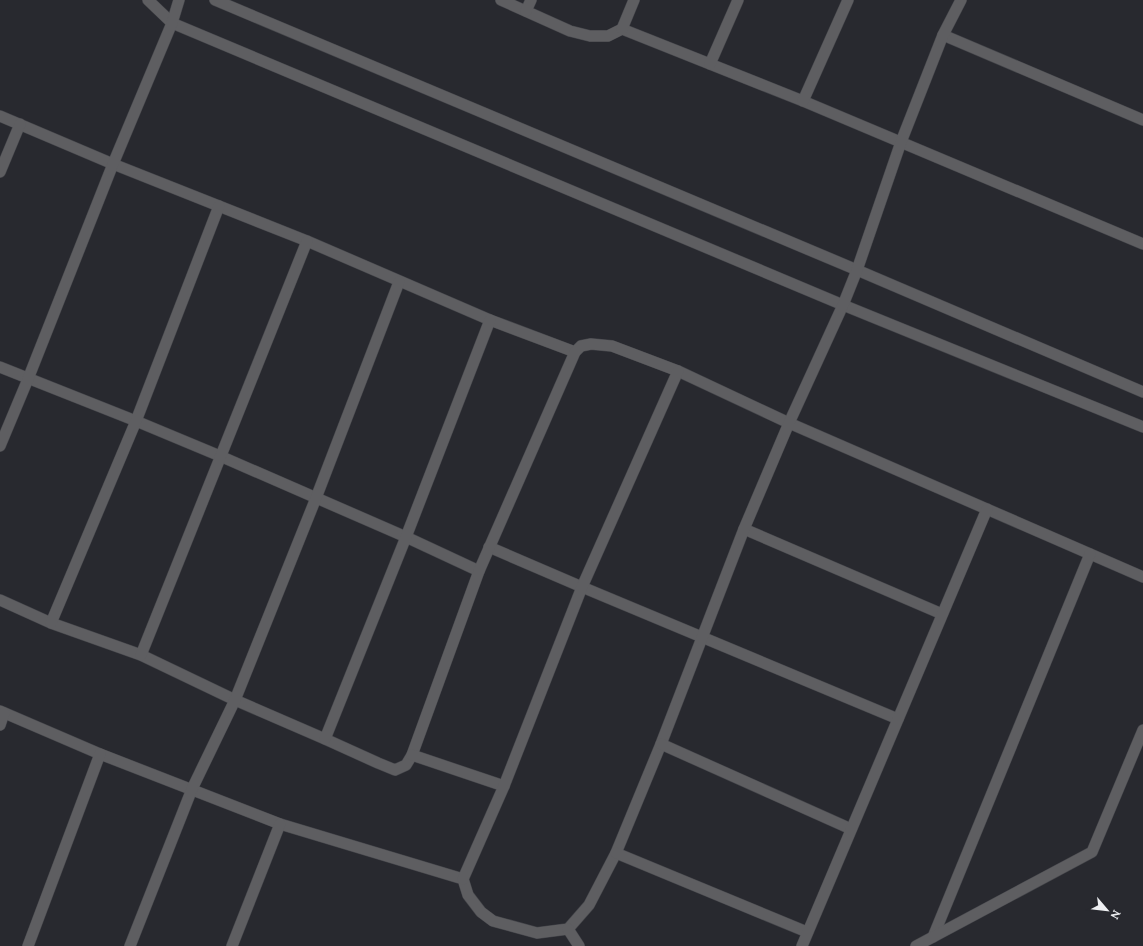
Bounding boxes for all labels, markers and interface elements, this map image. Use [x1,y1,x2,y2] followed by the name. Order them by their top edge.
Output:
[1087,890,1127,930] north arrow
[1107,908,1124,922] text: N

